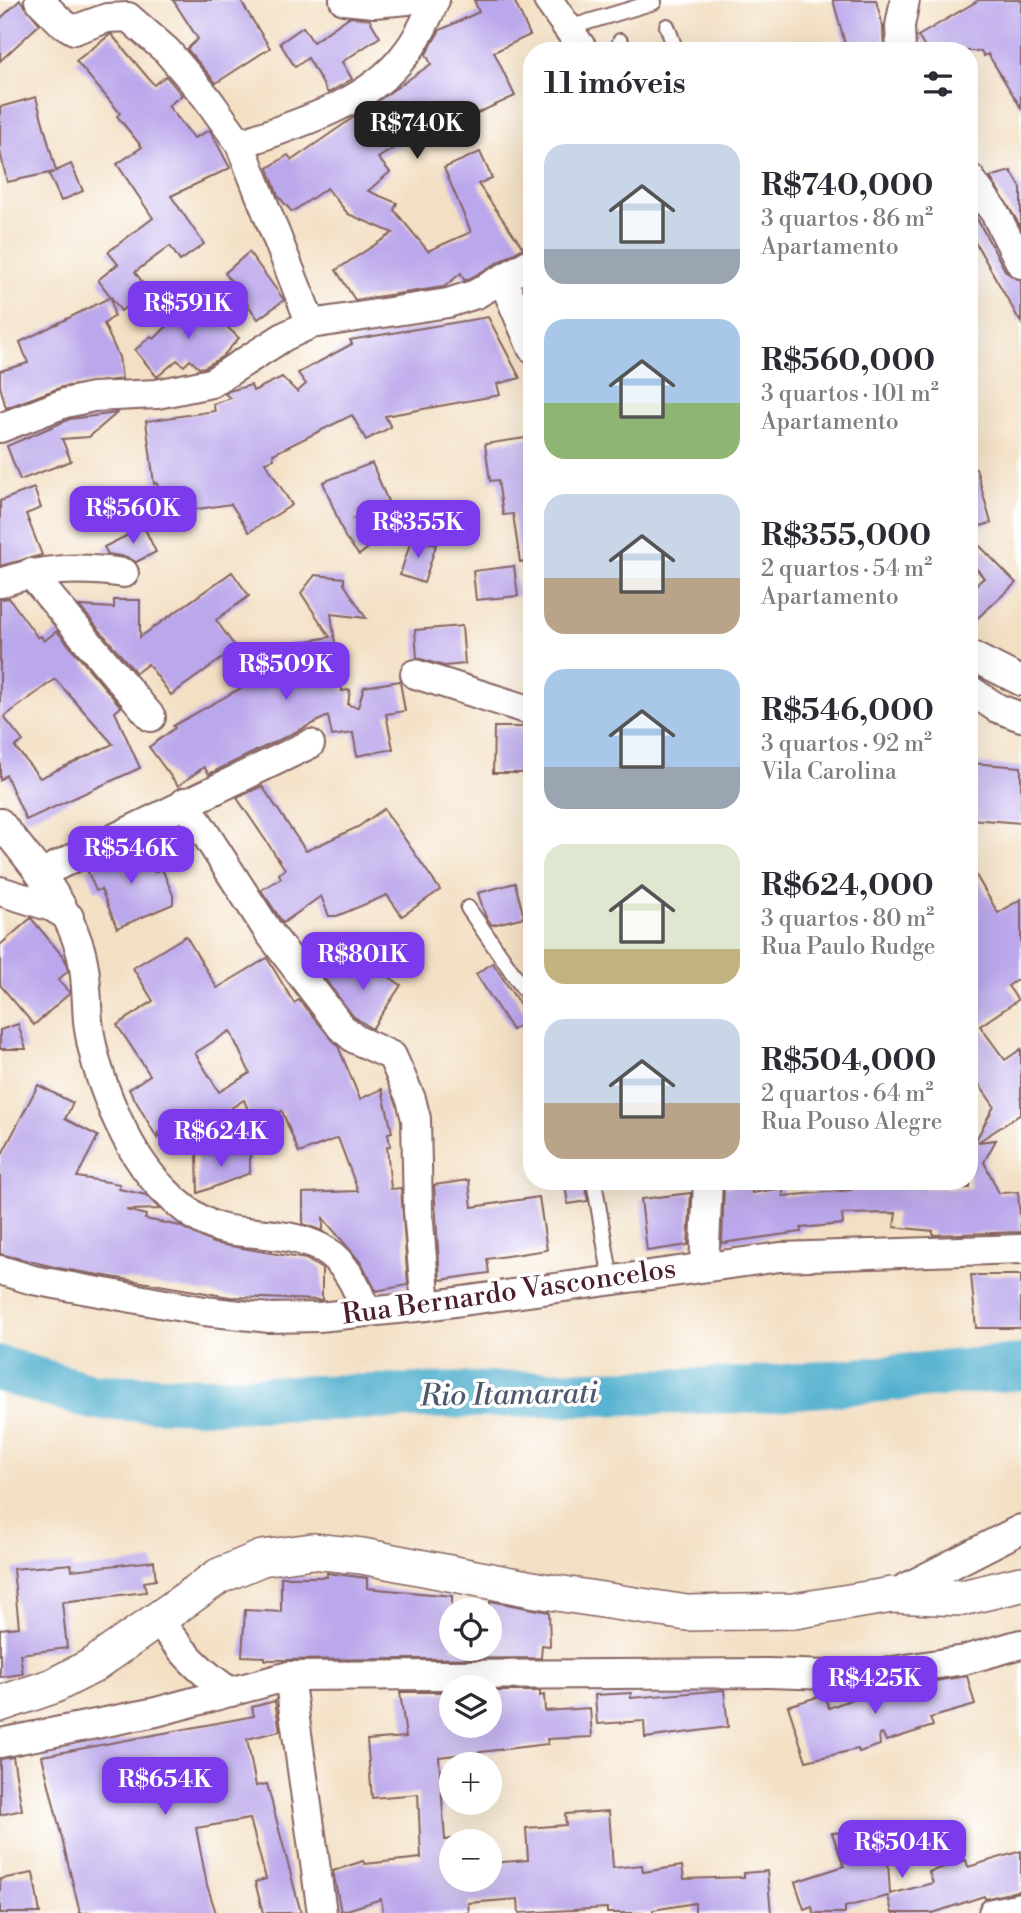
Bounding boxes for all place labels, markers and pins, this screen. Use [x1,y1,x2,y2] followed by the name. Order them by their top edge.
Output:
[360,102,474,161] pin: R$740K
[131,282,245,341] pin: R$591K
[76,486,190,546] pin: R$560K
[361,500,475,560] pin: R$355K
[229,642,343,702] pin: R$509K
[74,826,188,886] pin: R$546K
[306,932,420,992] pin: R$801K
[164,1110,278,1169] pin: R$624K
[818,1656,932,1716] pin: R$425K
[108,1758,222,1817] pin: R$654K
[845,1820,959,1880] pin: R$504K

